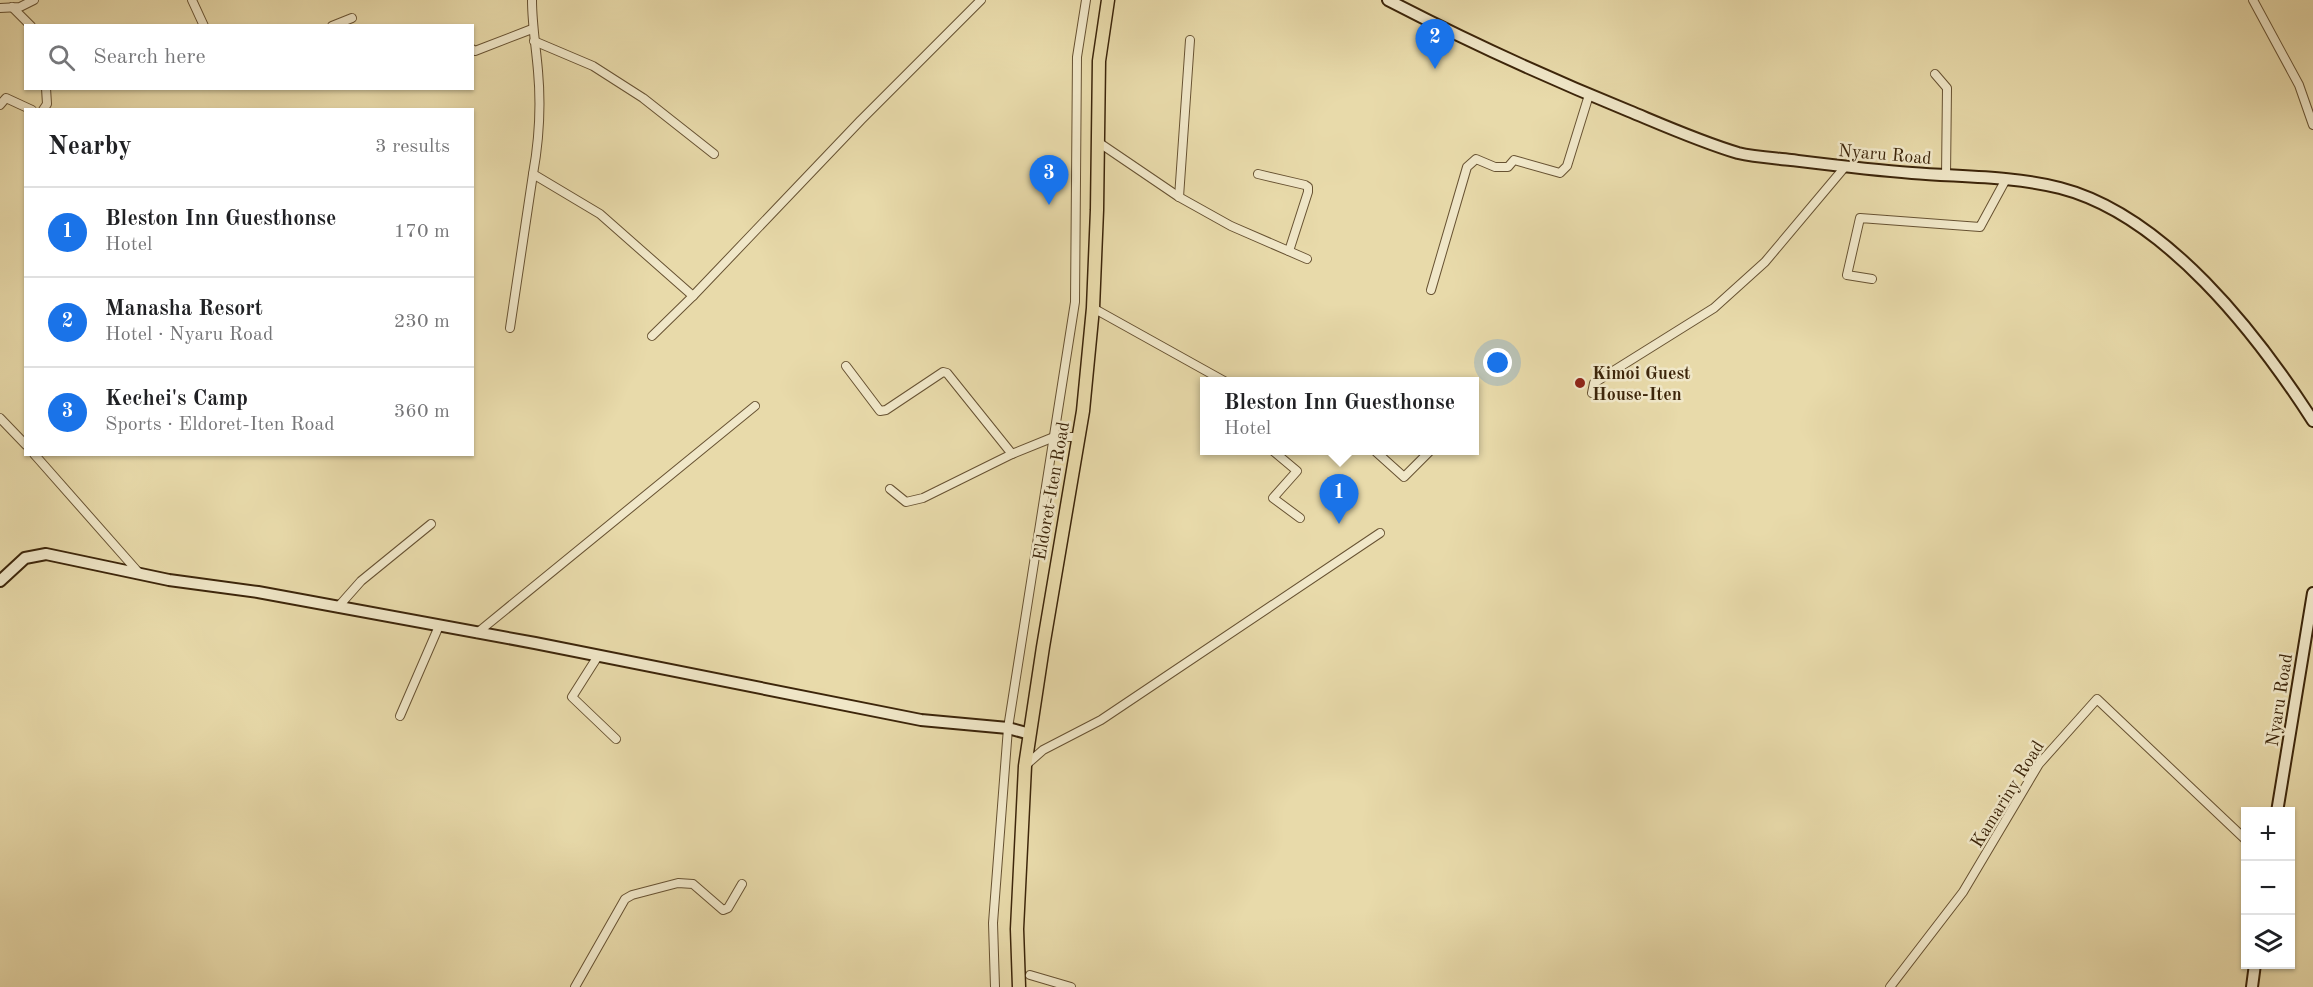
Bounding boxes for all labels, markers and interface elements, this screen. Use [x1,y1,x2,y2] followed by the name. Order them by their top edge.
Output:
[1416,20,1454,69] pin: 2
[24,24,474,90] search box
[45,41,78,74] icon: search
[93,46,206,68] text: Search here
[48,134,132,160] text: Nearby
[375,137,450,157] text: 3 results
[1837,142,1932,168] street label: Nyaru Road
[1030,156,1068,205] pin: 3
[105,208,336,230] text: Bleston Inn Guesthonse
[62,222,73,242] text: 1
[394,222,450,242] text: 170 m
[105,235,152,255] text: Hotel
[105,298,263,320] text: Manasha Resort
[62,312,73,332] text: 2
[394,312,450,332] text: 230 m
[105,325,273,345] text: Hotel · Nyaru Road
[1483,348,1512,377] your location
[1592,365,1691,404] place label: Kimoi Guest House-Iten
[1573,376,1587,390] marker: Kimoi Guest House-Iten
[1200,377,1479,455] popup
[105,388,248,410] text: Kechei's Camp
[1224,392,1455,414] text: Bleston Inn Guesthonse
[62,402,73,422] text: 3
[394,402,450,422] text: 360 m
[105,415,335,435] text: Sports · Eldoret-Iten Road
[1224,419,1271,439] text: Hotel
[1031,420,1073,562] street label: Eldoret-Iten Road
[1320,474,1358,524] pin: 1
[2264,652,2296,748] street label: Nyaru Road
[1968,738,2048,851] street label: Kamariny Road
[2241,807,2295,969] map controls
[2241,807,2295,861] button: +
[2241,861,2295,915] button: −
[2241,915,2295,969] button: layers

